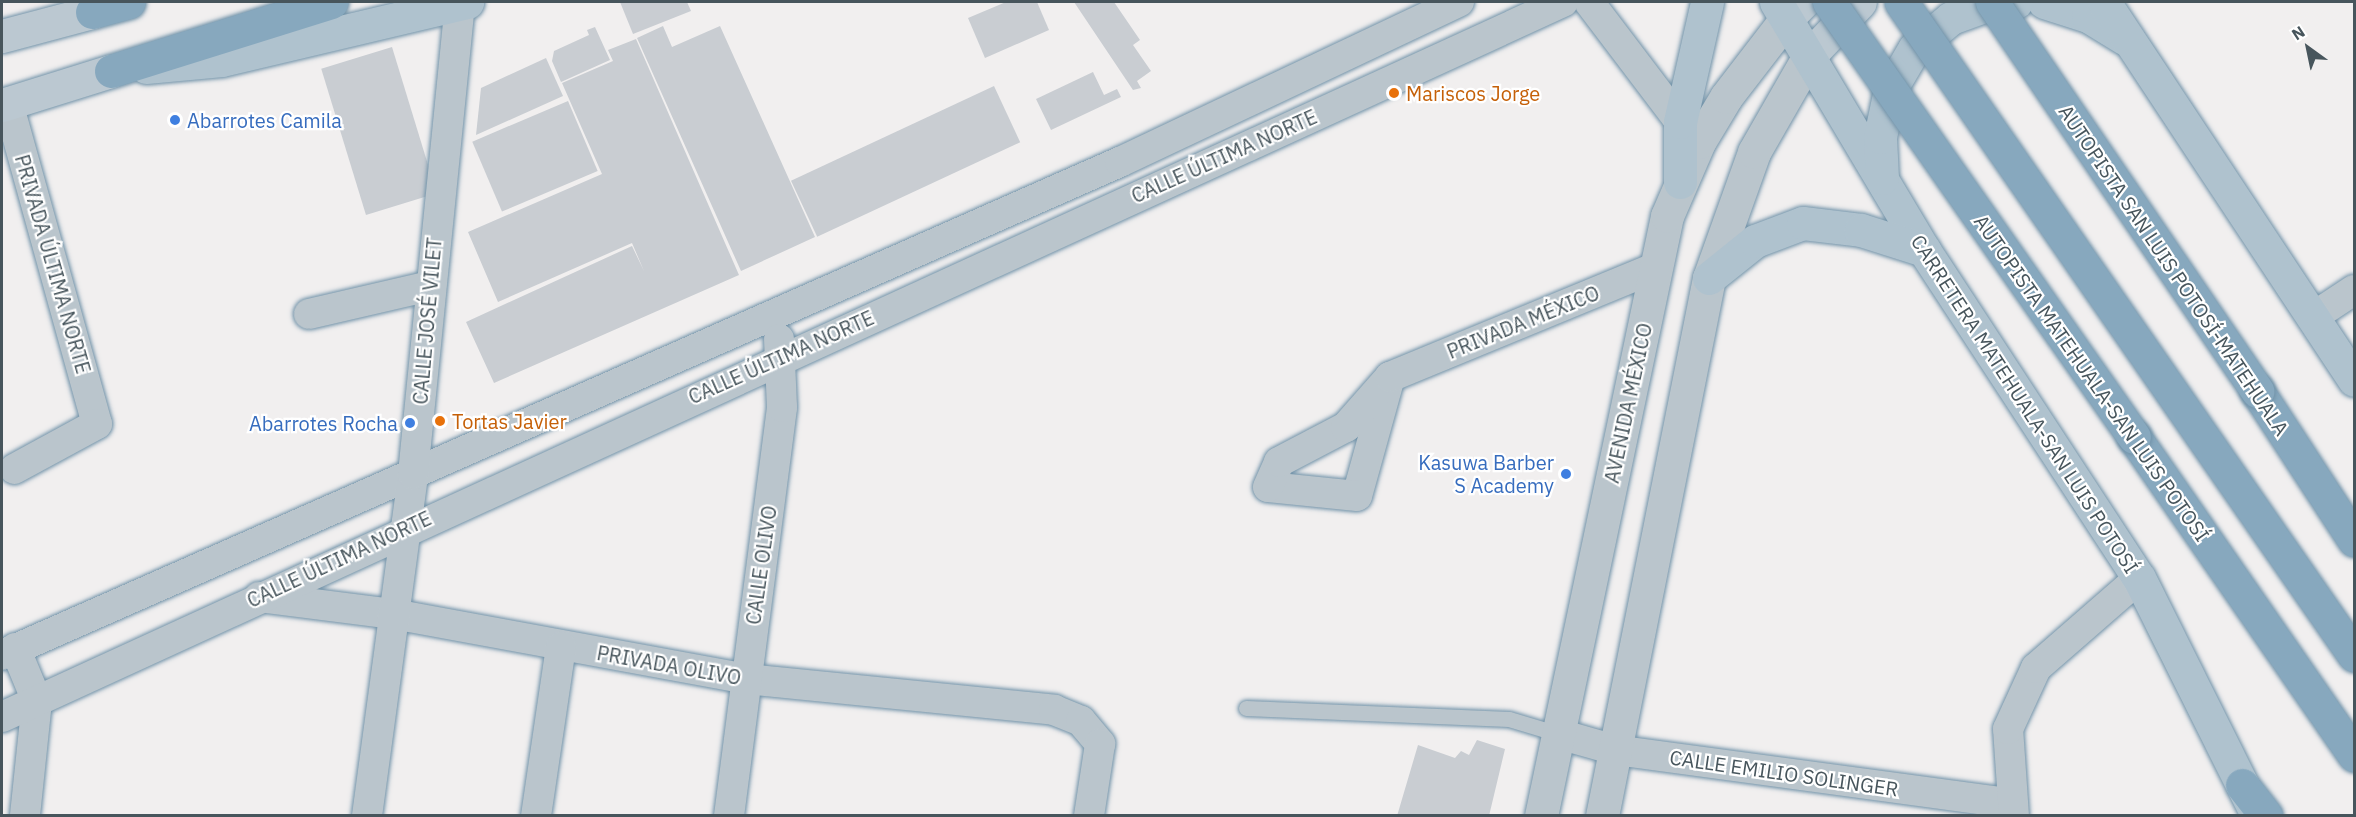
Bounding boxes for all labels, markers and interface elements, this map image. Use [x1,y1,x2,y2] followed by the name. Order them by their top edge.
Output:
[2278,18,2338,78] north arrow
[2288,21,2309,44] text: N
[1406,81,1540,105] place label: Mariscos Jorge
[1387,86,1401,100] marker: Mariscos Jorge
[2054,100,2294,440] street label: AUTOPISTA SAN LUIS POTOSÍ-MATEHUALA
[1127,104,1321,208] street label: CALLE ÚLTIMA NORTE
[187,108,342,132] place label: Abarrotes Camila
[168,113,182,127] marker: Abarrotes Camila
[10,152,96,376] street label: PRIVADA ÚLTIMA NORTE
[1969,210,2215,546] street label: AUTOPISTA MATEHUALA-SAN LUIS POTOSÍ
[1906,230,2144,578] street label: CARRETERA MATEHUALA-SAN LUIS POTOSÍ
[408,237,446,405] street label: CALLE JOSÉ VILET
[1443,280,1603,364] street label: PRIVADA MÉXICO
[684,305,878,409] street label: CALLE ÚLTIMA NORTE
[1599,321,1657,485] street label: AVENIDA MÉXICO
[452,409,567,433] place label: Tortas Javier
[249,411,398,435] place label: Abarrotes Rocha
[433,414,447,428] marker: Tortas Javier
[403,416,417,430] marker: Abarrotes Rocha
[1418,450,1554,497] place label: Kasuwa Barber S Academy
[1559,467,1573,481] marker: Kasuwa Barber S Academy
[741,504,781,626] street label: CALLE OLIVO
[243,506,435,612] street label: CALLE ÚLTIMA NORTE
[595,640,743,690] street label: PRIVADA OLIVO
[1668,745,1900,801] street label: CALLE EMILIO SOLINGER

